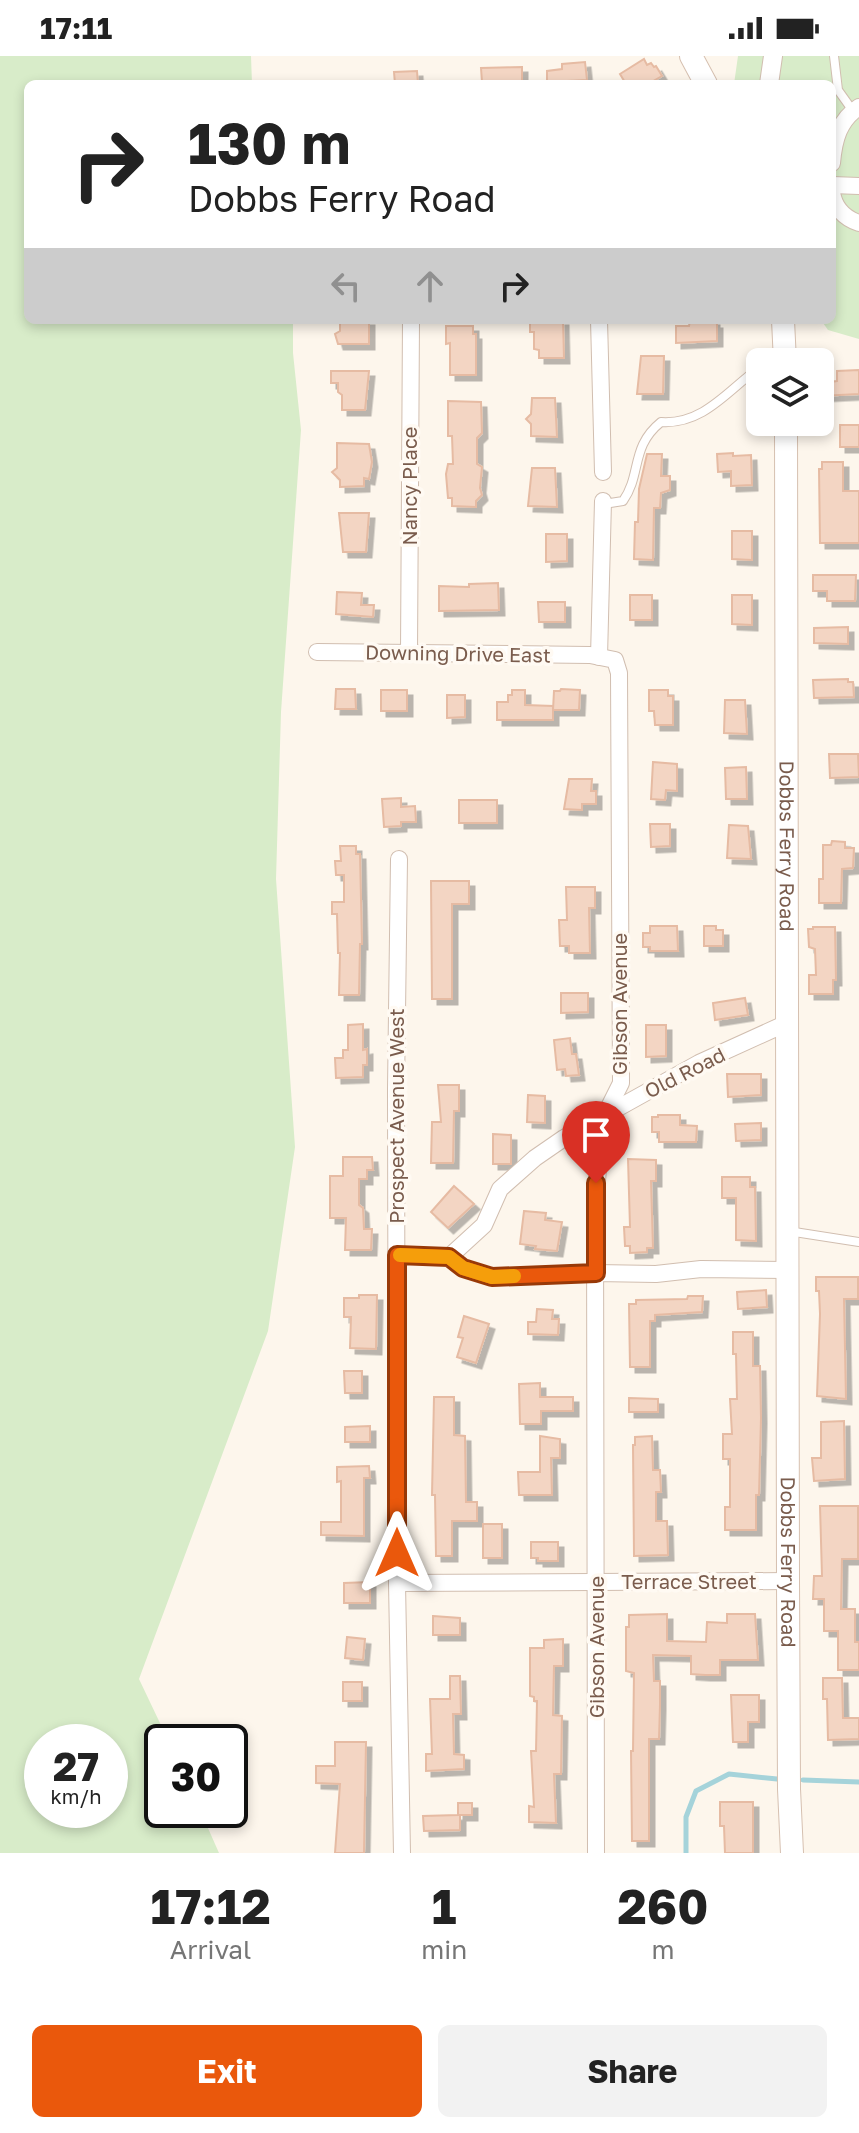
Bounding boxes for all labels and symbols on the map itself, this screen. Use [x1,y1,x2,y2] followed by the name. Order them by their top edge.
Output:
[397,427,421,545] street label: Nancy Place
[365,639,551,667] street label: Downing Drive East
[776,760,800,932] street label: Dobbs Ferry Road
[607,933,631,1075] street label: Gibson Avenue
[384,1008,408,1224] street label: Prospect Avenue West
[640,1042,729,1103] street label: Old Road
[562,1101,630,1183] pin
[777,1476,801,1648] street label: Dobbs Ferry Road
[355,1511,439,1595] position arrow
[621,1569,757,1593] street label: Terrace Street
[584,1576,608,1718] street label: Gibson Avenue
[144,1724,248,1828] speed limit sign: 30

